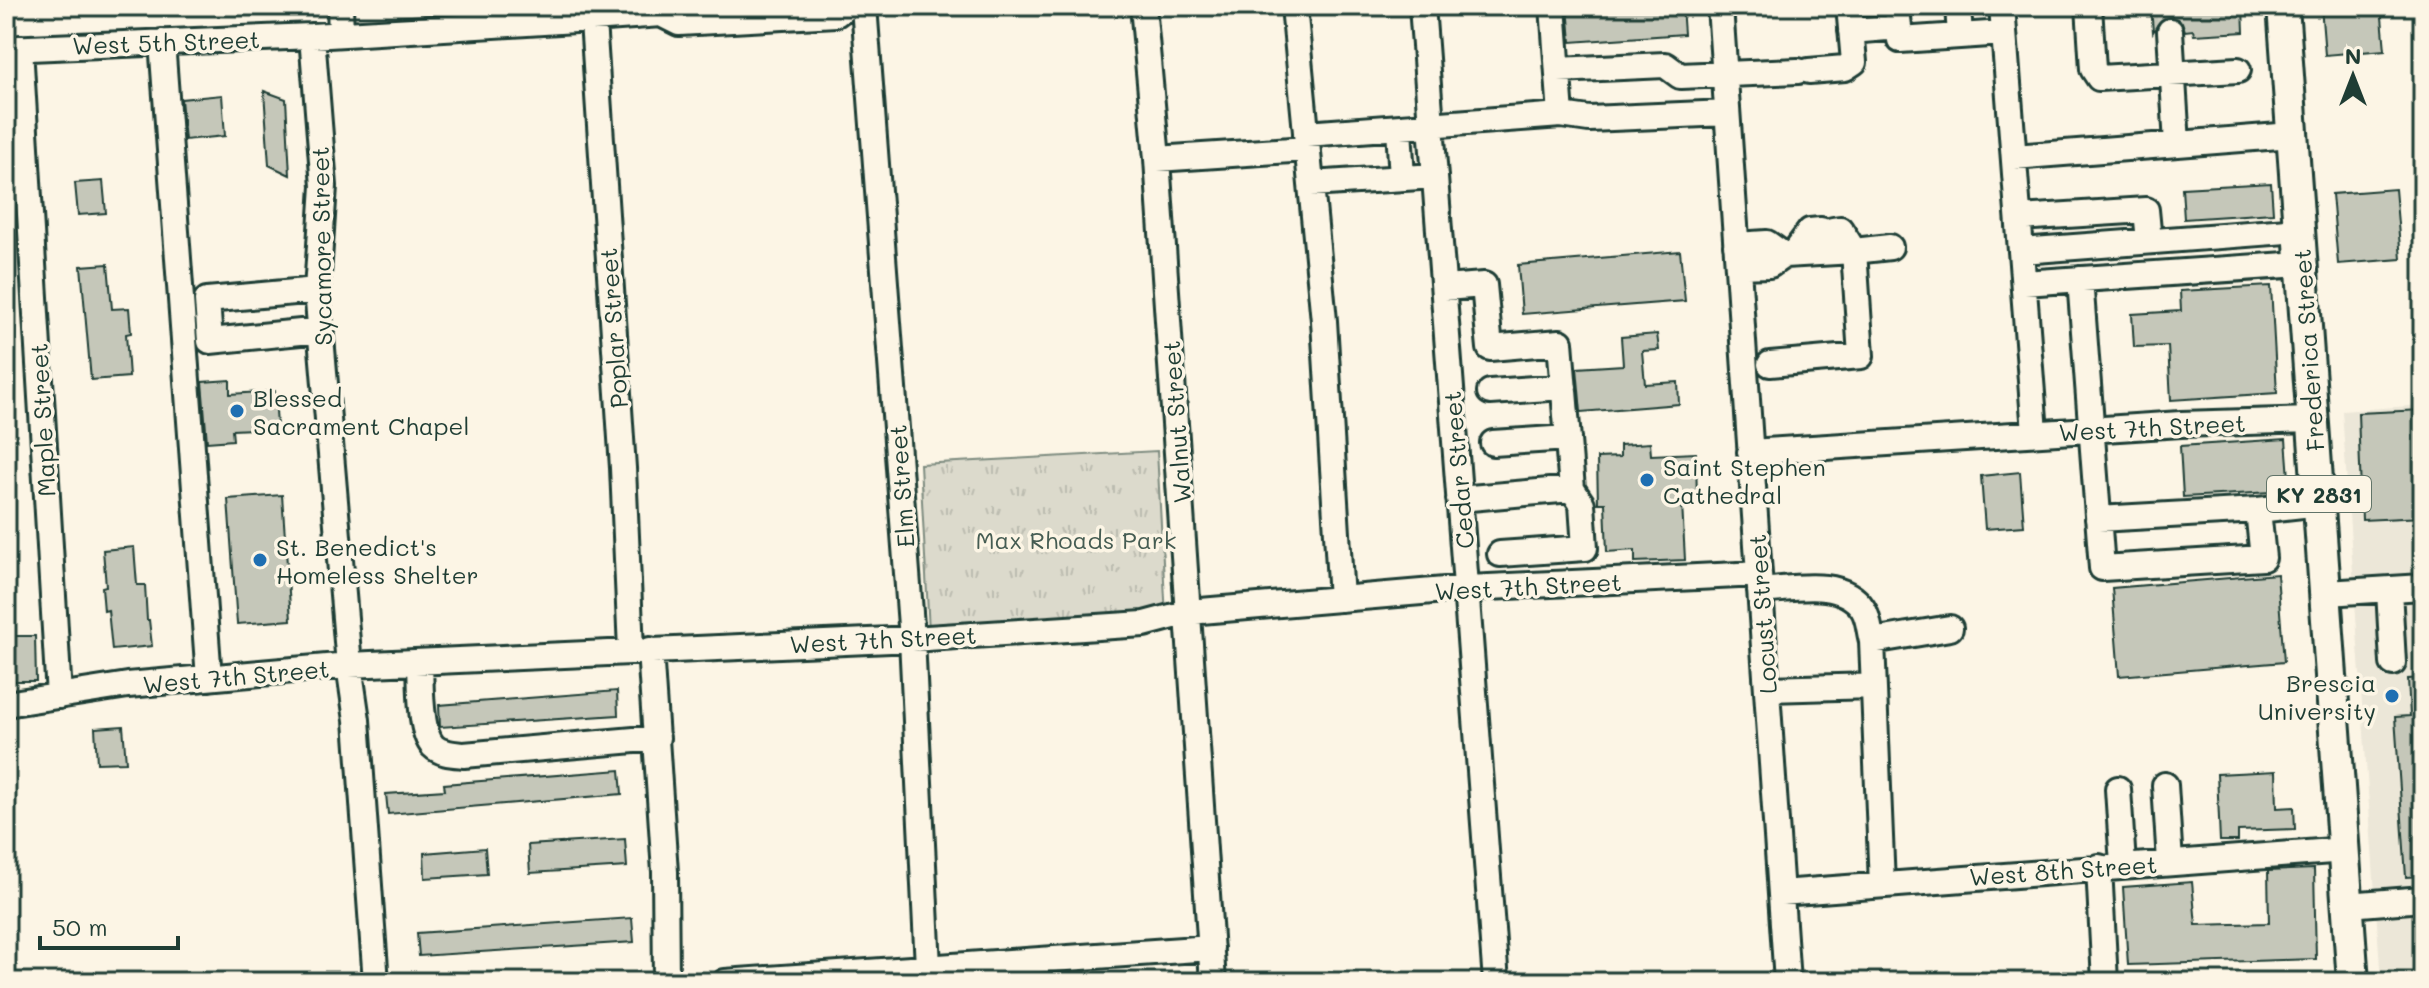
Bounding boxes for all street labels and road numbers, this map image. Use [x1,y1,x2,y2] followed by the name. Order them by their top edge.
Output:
[72,23,260,61] street label: West 5th Street
[304,146,338,346] street label: Sycamore Street
[592,247,634,409] street label: Poplar Street
[2285,248,2331,452] street label: Frederica Street
[1155,340,1197,504] street label: Walnut Street
[22,342,62,498] street label: Maple Street
[1436,390,1480,550] street label: Cedar Street
[2058,407,2246,447] street label: West 7th Street
[881,424,921,548] street label: Elm Street
[2267,476,2371,512] road number: KY 2831
[1741,533,1783,695] street label: Locust Street
[1434,566,1622,606] street label: West 7th Street
[789,619,977,659] street label: West 7th Street
[141,652,331,700] street label: West 7th Street
[1968,848,2158,892] street label: West 8th Street

